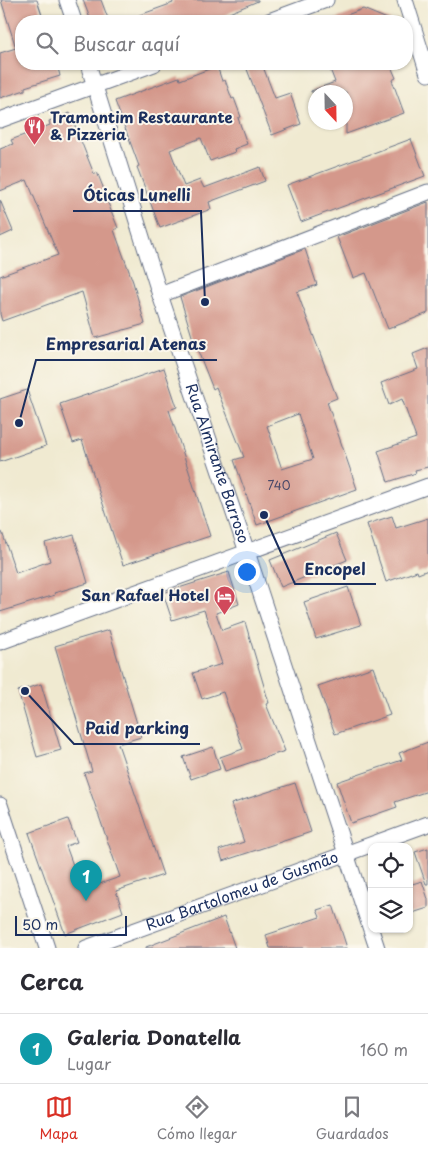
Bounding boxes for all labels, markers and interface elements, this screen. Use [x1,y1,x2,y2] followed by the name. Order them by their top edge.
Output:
[15,15,413,70] search box
[33,29,61,57] icon: search
[73,29,180,57] text: Buscar aquí
[308,85,353,130] north arrow
[50,105,233,145] place label: Tramontim Restaurante & Pizzeria
[22,115,46,146] restaurant icon: Tramontim Restaurante & Pizzeria
[73,180,201,211] callout: Óticas Lunelli
[83,182,191,206] text: Óticas Lunelli
[36,329,217,360] callout: Empresarial Atenas
[46,331,206,355] text: Empresarial Atenas
[181,380,256,546] street label: Rua Almirante Barroso
[267,476,291,494] house number: 740
[295,553,376,584] callout: Encopel
[305,556,365,580] text: Encopel
[234,559,260,585] your location
[81,583,209,606] place label: San Rafael Hotel
[213,584,237,615] hotel icon: San Rafael Hotel
[74,713,200,744] callout: Paid parking
[85,715,189,739] text: Paid parking
[368,843,413,933] map controls
[368,843,413,888] button: locate
[142,845,341,935] street label: Rua Bartolomeu de Gusmão
[70,860,102,901] pin: 1
[368,888,413,933] button: layers
[15,913,128,936] scale bar
[22,914,58,935] text: 50 m
[20,965,84,997] text: Cerca
[67,1023,241,1051] text: Galeria Donatella
[32,1037,40,1061] text: 1
[360,1037,408,1061] text: 160 m
[67,1051,111,1075] text: Lugar
[39,1093,78,1144] tab: Mapa
[157,1093,237,1144] tab: Cómo llegar
[316,1093,389,1144] tab: Guardados

